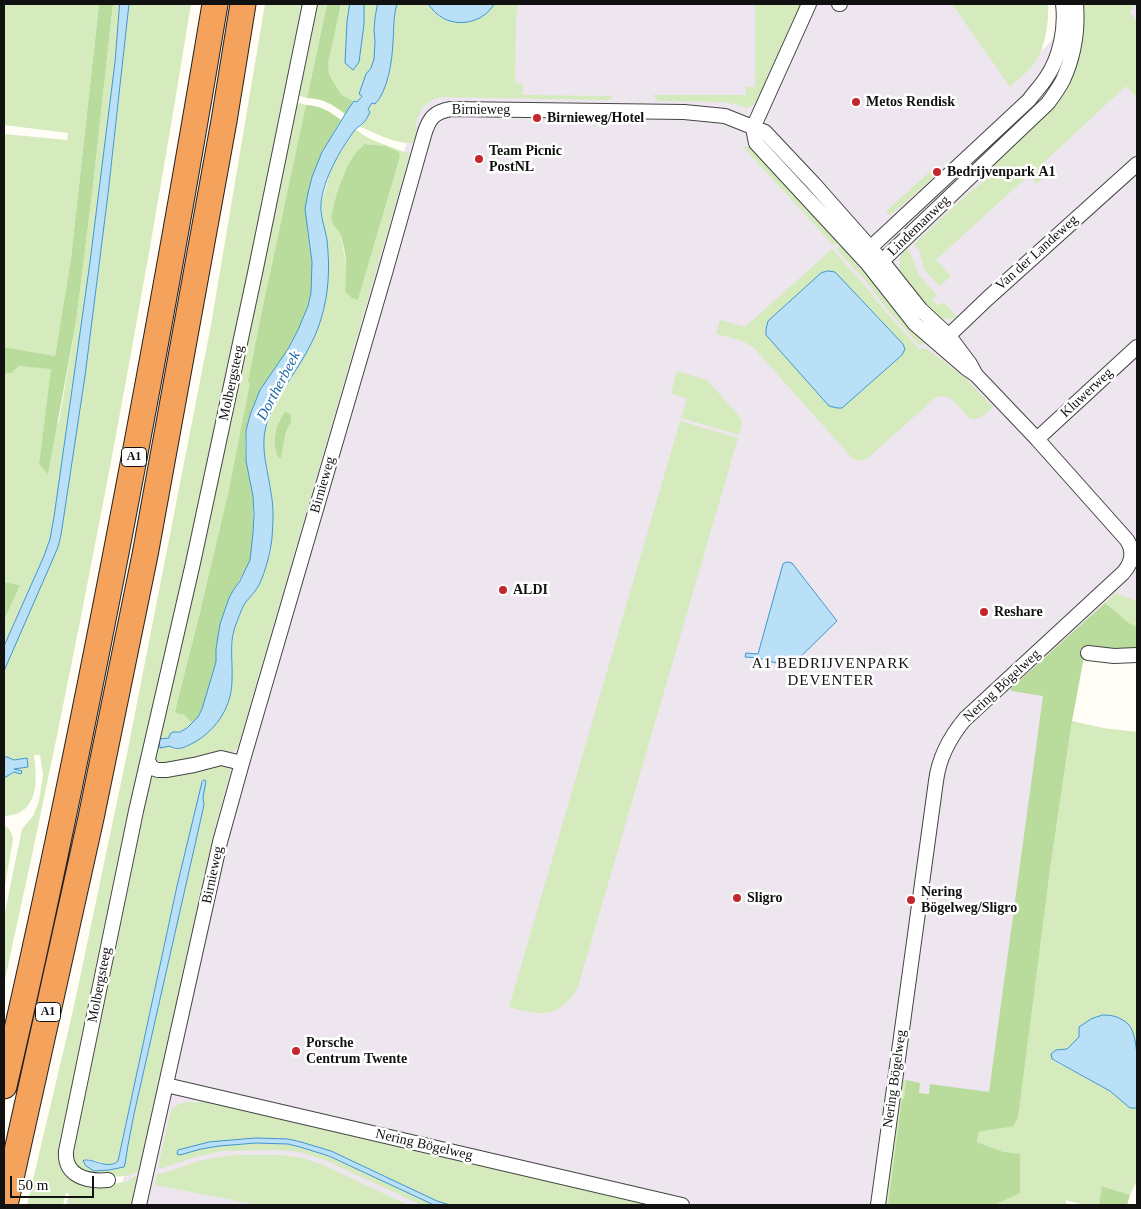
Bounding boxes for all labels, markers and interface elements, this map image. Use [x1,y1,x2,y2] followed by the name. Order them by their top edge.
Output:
[866,94,955,110] place label: Metos Rendisk
[850,96,862,108] marker: Metos Rendisk
[452,102,510,118] street label: Birnieweg
[547,110,644,126] place label: Birnieweg/Hotel
[531,112,543,124] marker: Birnieweg/Hotel
[489,143,562,176] place label: Team Picnic PostNL
[473,153,485,165] marker: Team Picnic PostNL
[947,164,1056,180] place label: Bedrijvenpark A1
[931,166,943,178] marker: Bedrijvenpark A1
[884,192,954,260] street label: Lindemanweg
[992,212,1082,294] street label: Van der Landeweg
[216,344,248,422] street label: Molbergsteeg
[253,348,305,424] water label: Dortherbeek
[1057,365,1117,421] street label: Kluwerweg
[122,448,146,467] road number: A1
[307,455,339,515] street label: Birnieweg
[513,582,548,598] place label: ALDI
[497,584,509,596] marker: ALDI
[994,604,1043,620] place label: Reshare
[978,606,990,618] marker: Reshare
[960,646,1044,726] street label: Nering Bögelweg
[750,655,912,690] district label: A1 BEDRIJVENPARK DEVENTER
[199,845,227,905] street label: Birnieweg
[921,884,1017,916] place label: Nering Bögelweg/Sligro
[747,890,783,906] place label: Sligro
[731,892,743,904] marker: Sligro
[905,894,917,906] marker: Nering Bögelweg/Sligro
[84,946,116,1024] street label: Molbergsteeg
[36,1002,60,1022] road number: A1
[880,1029,910,1129] street label: Nering Bögelweg
[306,1035,407,1068] place label: Porsche Centrum Twente
[290,1045,302,1057] marker: Porsche Centrum Twente
[374,1126,474,1164] street label: Nering Bögelweg
[12,1166,96,1198] scale bar
[18,1177,48,1193] text: 50 m

